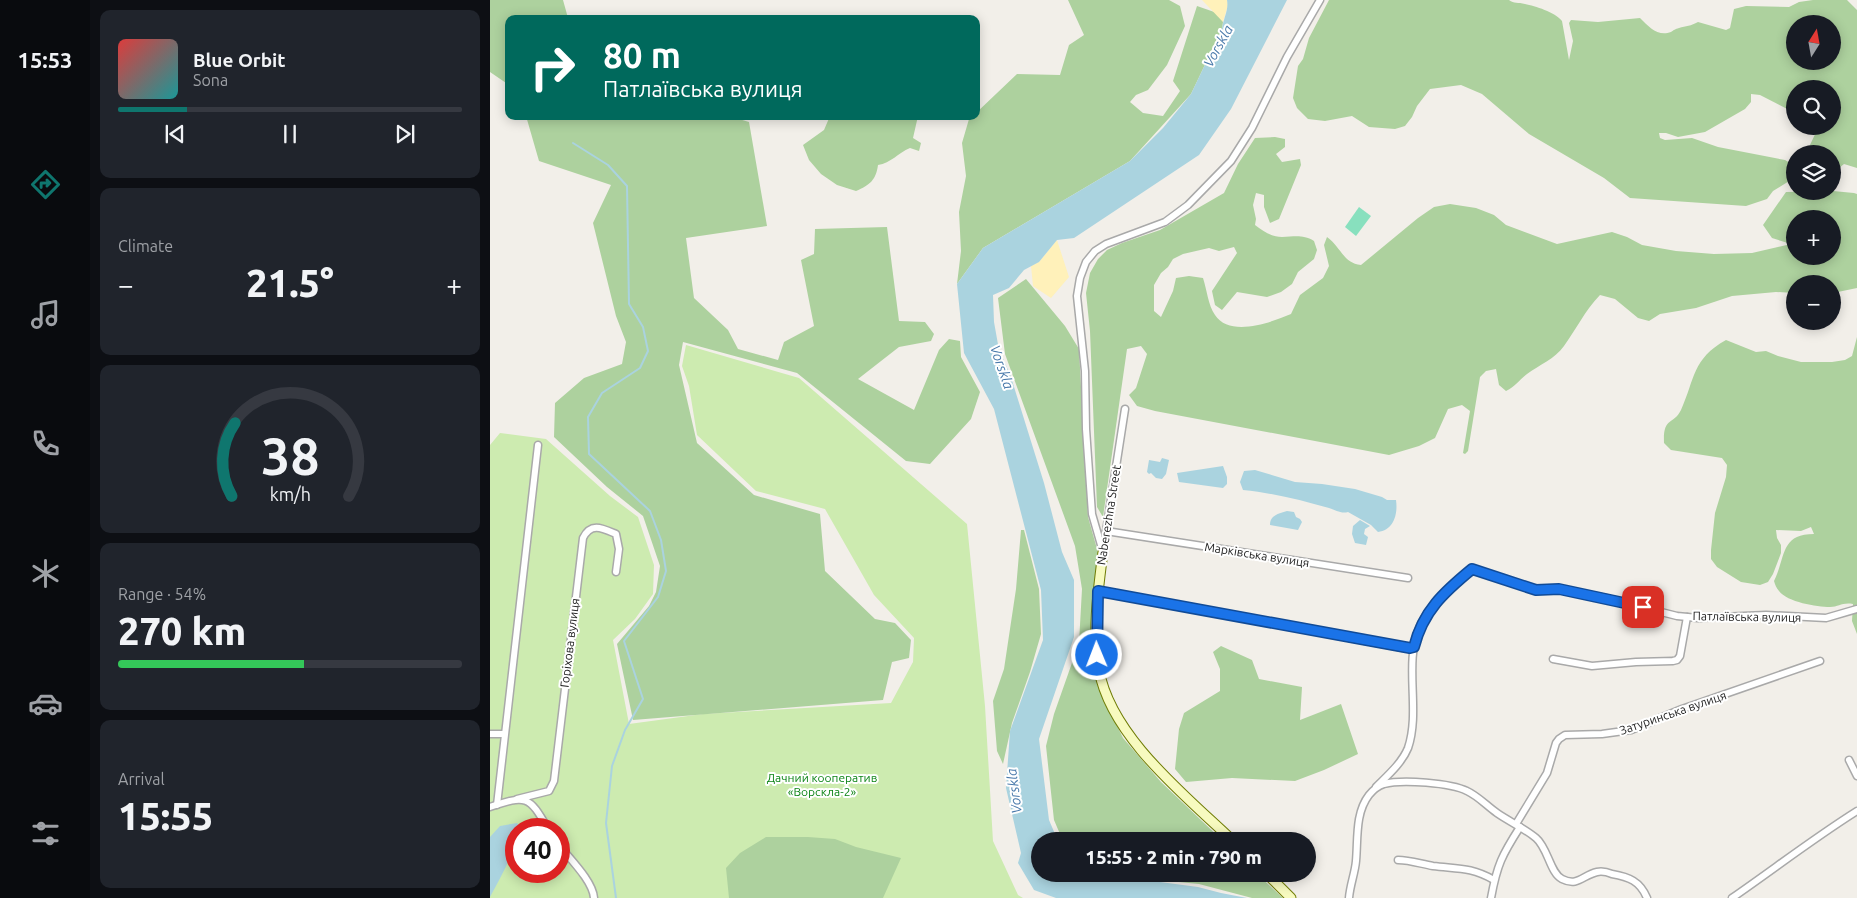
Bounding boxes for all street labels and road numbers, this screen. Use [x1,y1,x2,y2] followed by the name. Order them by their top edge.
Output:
[1094,464,1123,566] street label: Naberezhna Street
[1204,540,1310,569] street label: Марківська вулиця
[558,598,581,688] street label: Горіхова вулиця
[1692,609,1802,624] street label: Патлаївська вулиця
[1618,688,1728,737] street label: Затуринська вулиця

